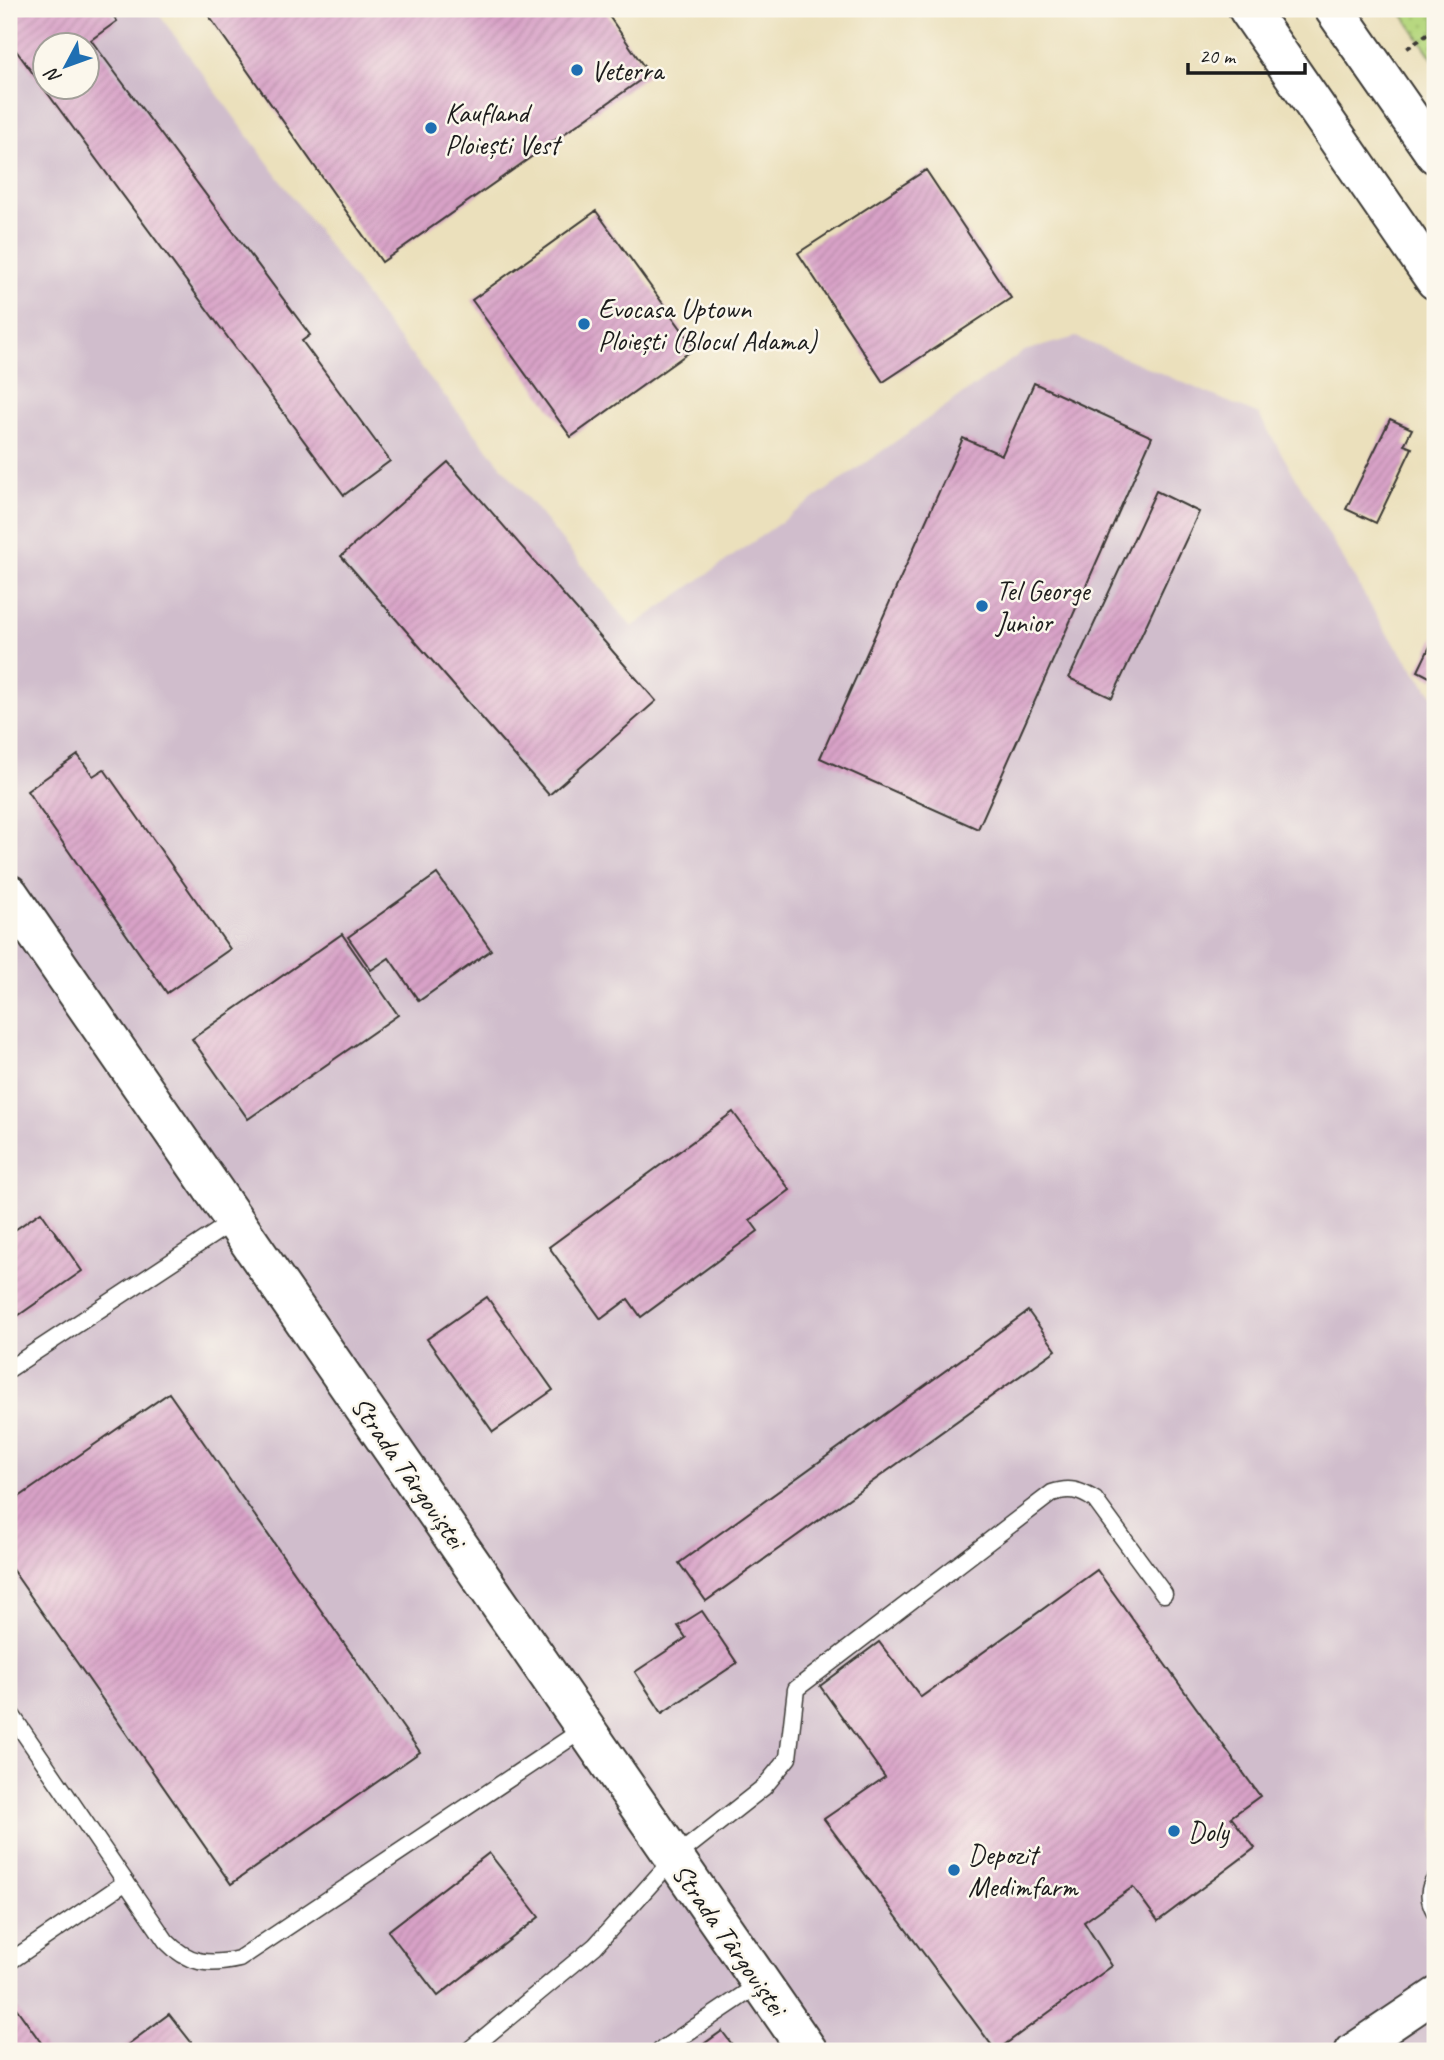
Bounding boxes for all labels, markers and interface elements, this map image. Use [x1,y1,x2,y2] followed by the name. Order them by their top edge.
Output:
[32,32,102,102] north arrow
[1188,32,1306,76] scale bar
[1199,43,1237,69] text: 20 m
[591,53,666,88] place label: Veterra
[39,62,67,89] text: N
[569,62,585,78] marker: Veterra
[445,95,563,162] place label: Kaufland Ploiești Vest
[423,120,439,136] marker: Kaufland Ploiești Vest
[598,291,818,358] place label: Evocasa Uptown Ploiești (Blocul Adama)
[576,316,592,332] marker: Evocasa Uptown Ploiești (Blocul Adama)
[994,573,1091,640] place label: Tel George Junior
[974,598,990,614] marker: Tel George Junior
[343,1390,476,1558] street label: Strada Târgoviștei
[1188,1814,1231,1849] place label: Doly
[1166,1823,1182,1839] marker: Doly
[968,1837,1079,1904] place label: Depozit Medimfarm
[664,1857,797,2025] street label: Strada Târgoviștei
[946,1862,962,1878] marker: Depozit Medimfarm

